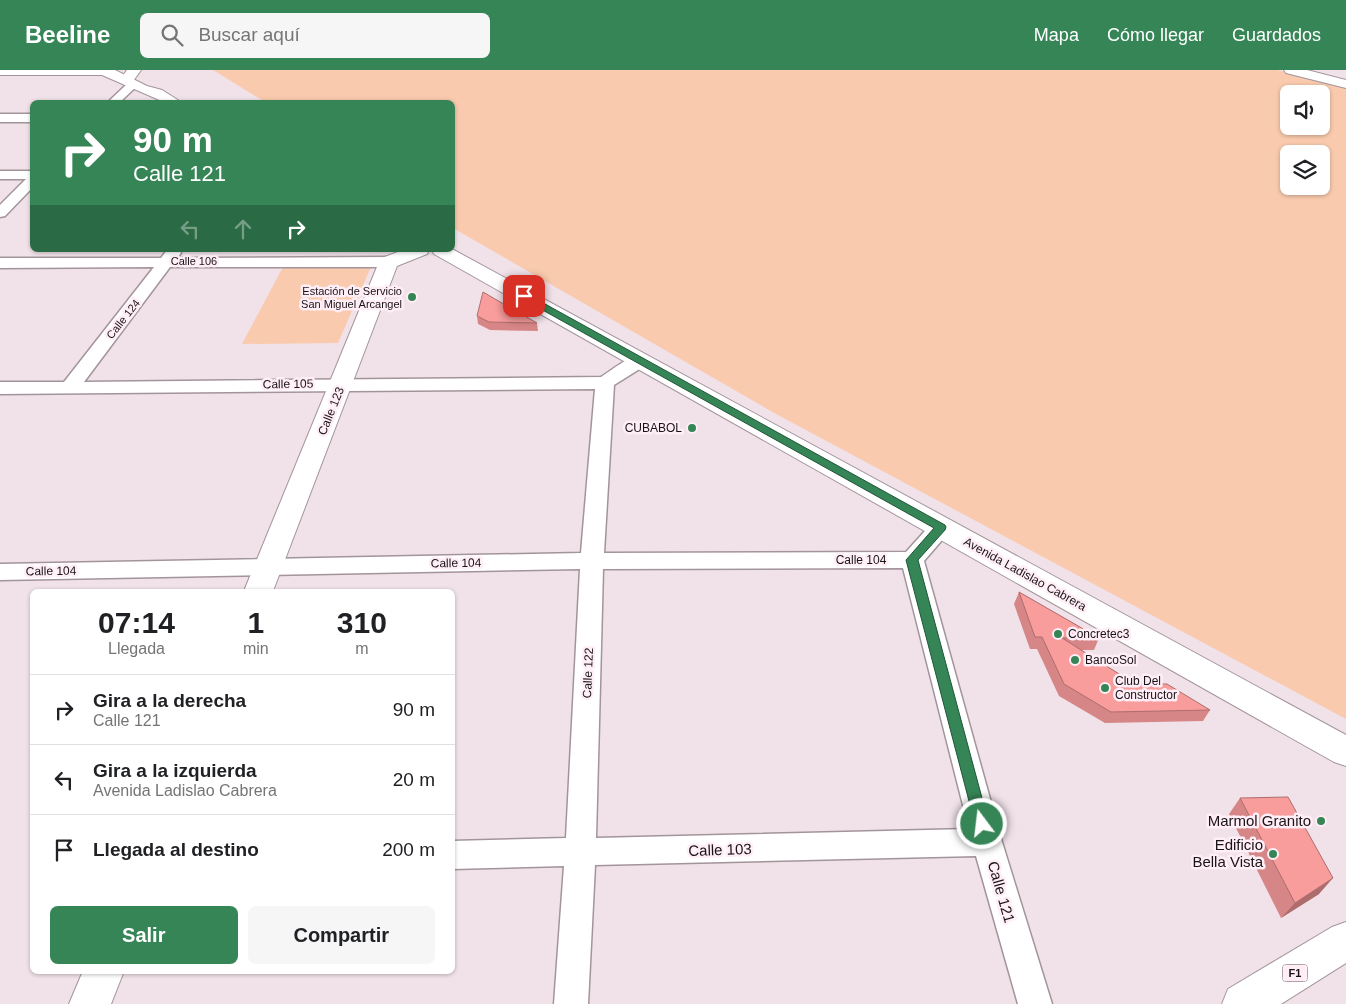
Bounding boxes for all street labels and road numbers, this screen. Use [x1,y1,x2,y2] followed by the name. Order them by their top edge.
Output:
[171,255,217,267] street label: Calle 106
[104,297,142,341] street label: Calle 124
[263,377,314,391] street label: Calle 105
[315,385,347,437] street label: Calle 123
[961,534,1089,614] street label: Avenida Ladislao Cabrera
[836,553,887,567] street label: Calle 104
[431,556,482,570] street label: Calle 104
[26,564,77,578] street label: Calle 104
[580,647,596,699] street label: Calle 122
[688,840,752,859] street label: Calle 103
[985,859,1018,925] street label: Calle 121
[1282,964,1308,981] road number: F1

